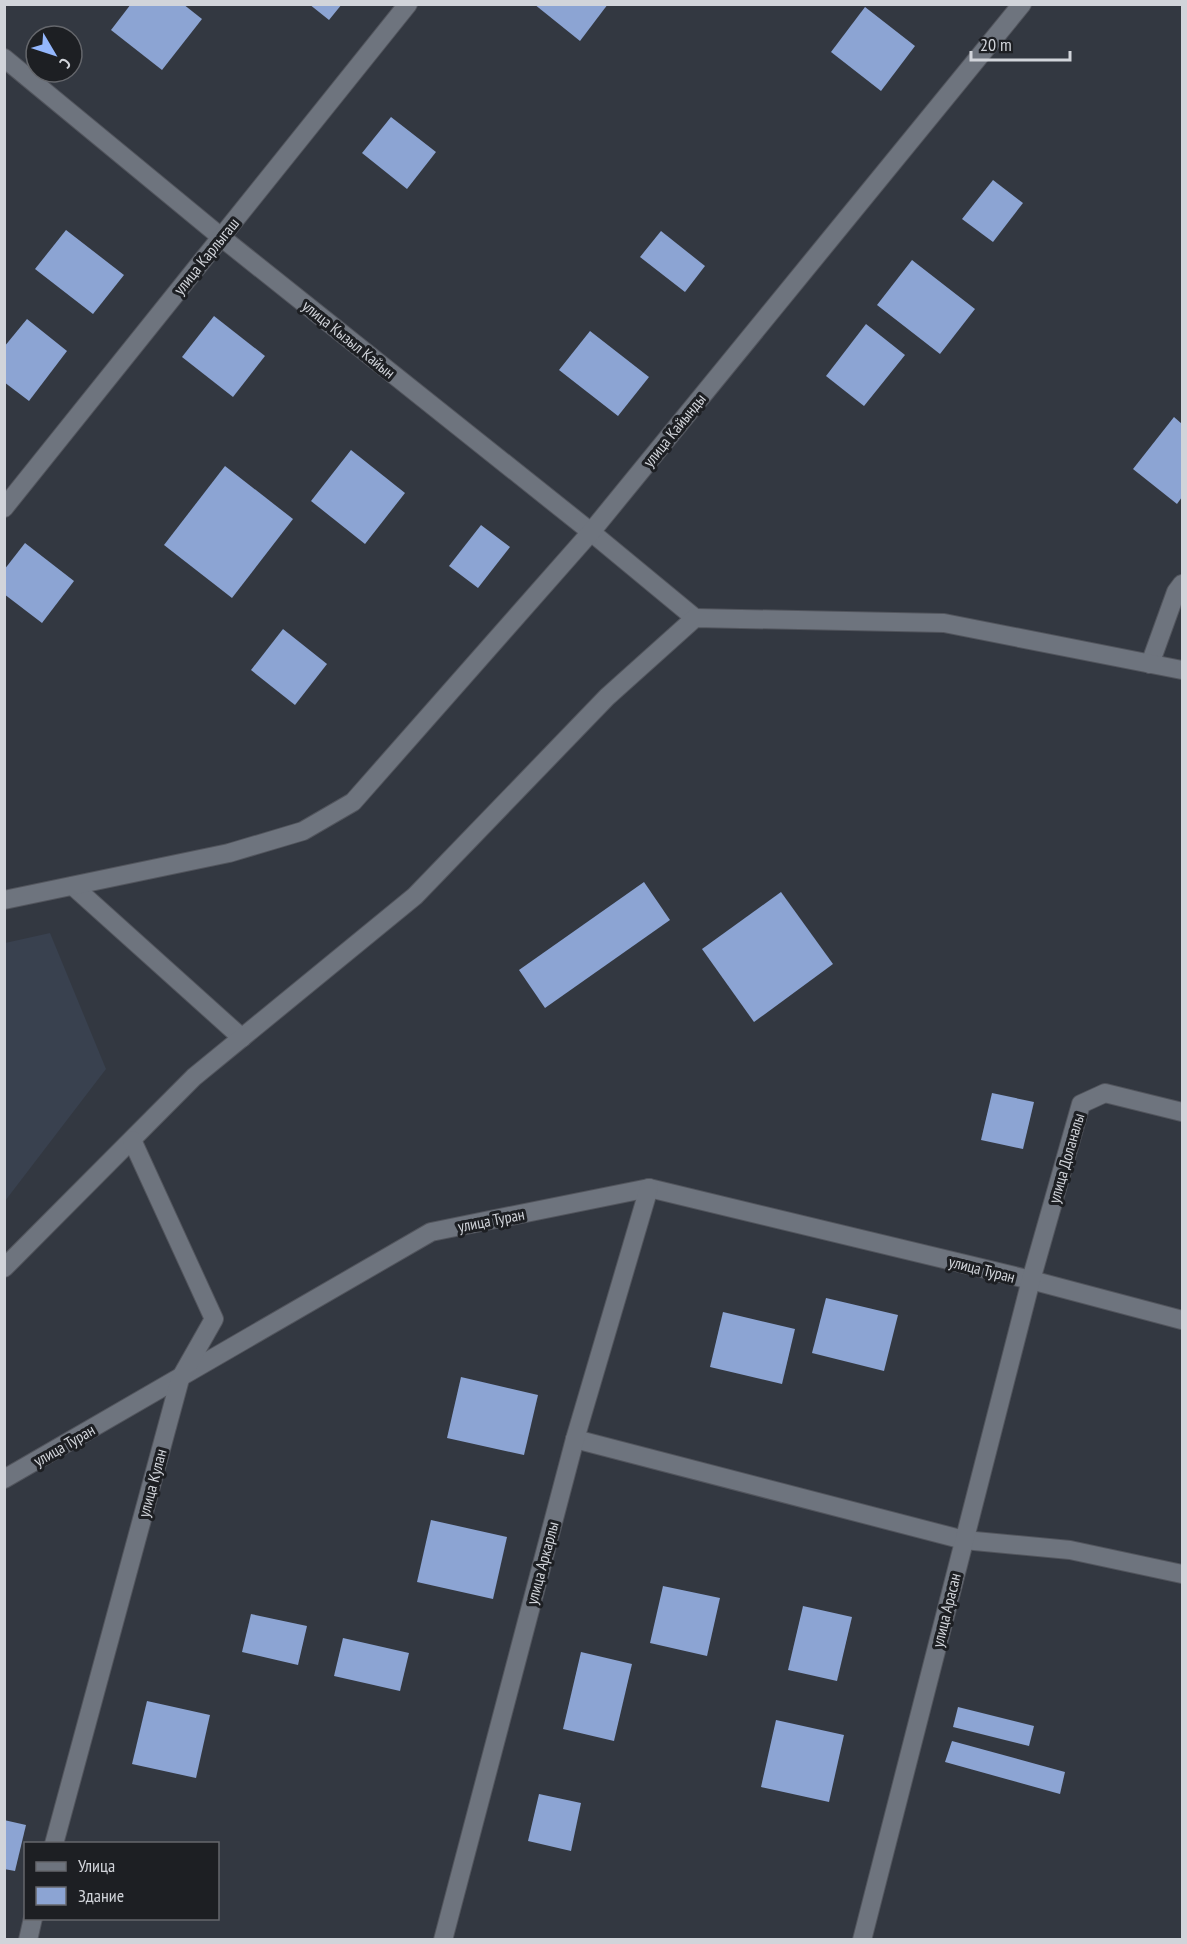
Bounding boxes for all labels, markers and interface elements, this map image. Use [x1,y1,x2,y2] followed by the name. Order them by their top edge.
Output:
[24,24,84,84] north arrow
[971,24,1070,62] scale bar
[980,33,1012,56] text: 20 m
[55,54,76,73] text: С
[169,213,243,299] street label: улица Карлыгаш
[299,295,400,383] street label: улица Кызыл Кайын
[638,389,710,471] street label: улица Кайынды
[1044,1111,1088,1205] street label: улица Доланалы
[456,1204,526,1236] street label: улица Туран
[947,1251,1017,1287] street label: улица Туран
[30,1419,98,1471] street label: улица Туран
[133,1447,171,1519] street label: улица Кулан
[521,1519,563,1607] street label: улица Аркарлы
[927,1571,965,1649] street label: улица Арасан
[24,1842,219,1920] legend
[78,1854,115,1877] text: Улица
[78,1884,124,1907] text: Здание

